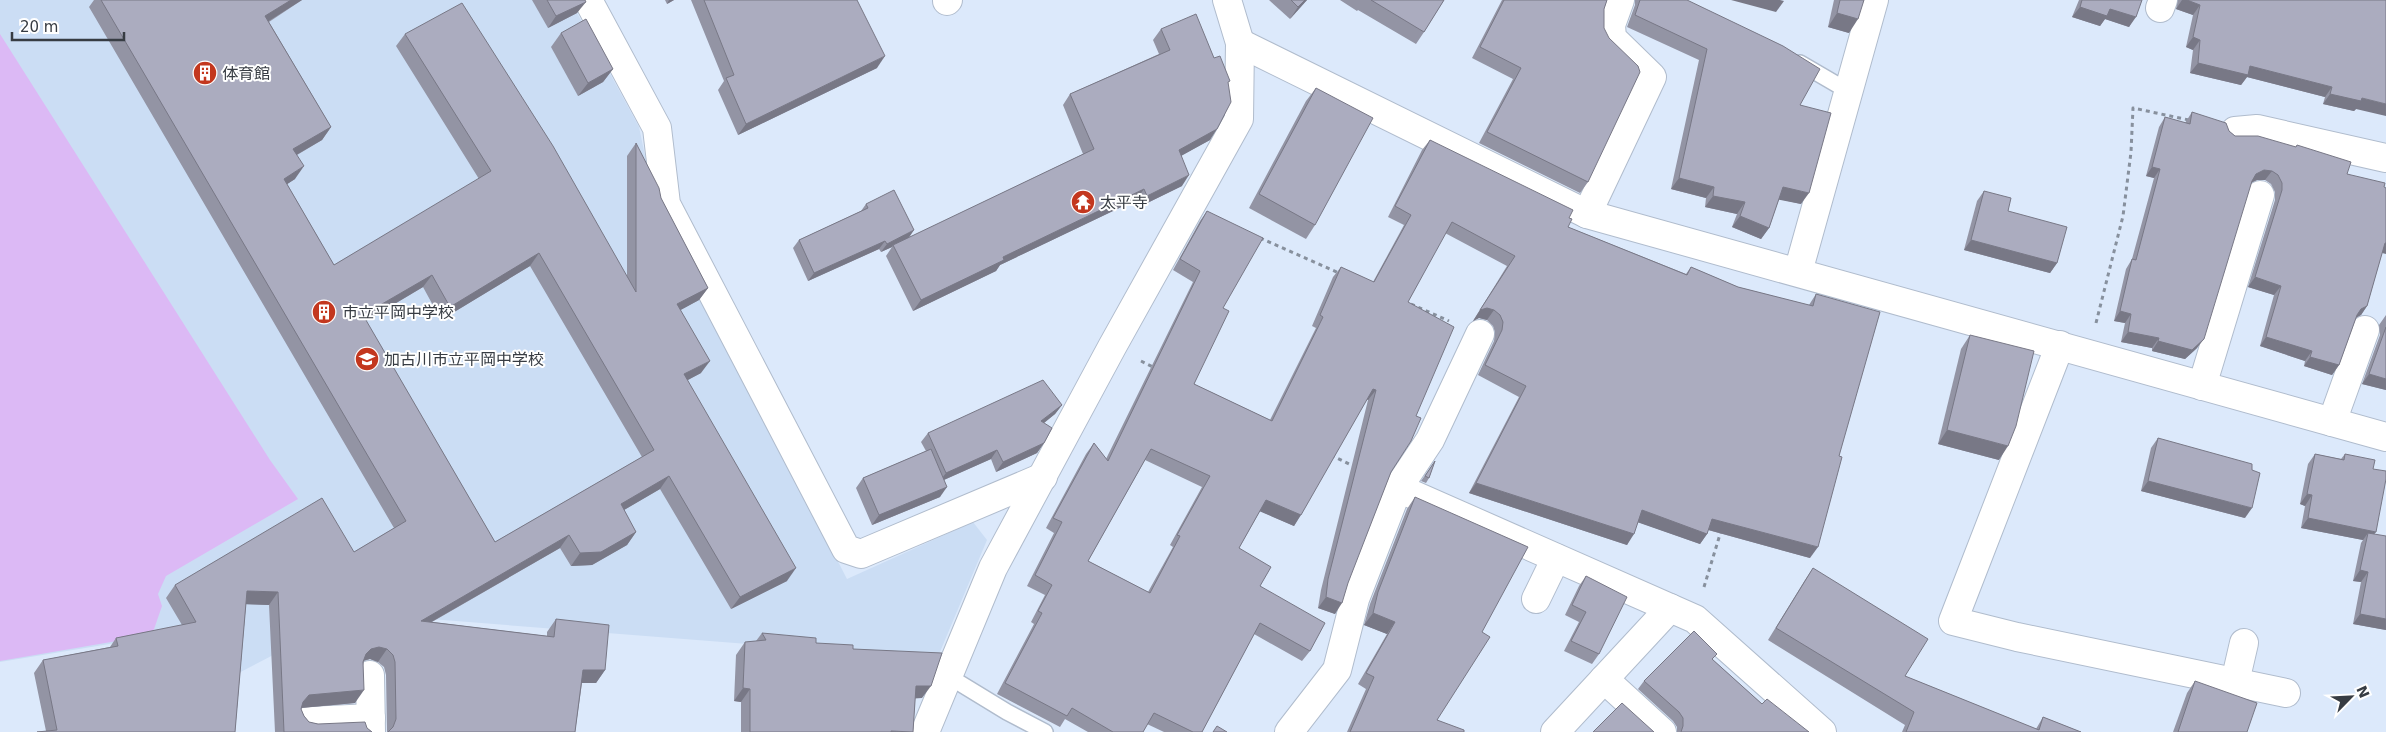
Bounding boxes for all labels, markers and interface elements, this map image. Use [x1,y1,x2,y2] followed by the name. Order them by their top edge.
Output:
[12,10,125,42] scale bar
[20,18,58,36] text: 20 m
[192,60,218,86] building icon: 体育館
[222,64,270,83] place label: 体育館
[1070,189,1096,215] temple icon: 太平寺
[1100,193,1148,212] place label: 太平寺
[311,299,337,325] building icon: 市立平岡中学校
[342,303,454,322] place label: 市立平岡中学校
[354,346,380,372] school or university icon: 加古川市立平岡中学校
[384,350,544,369] place label: 加古川市立平岡中学校
[2326,672,2376,722] north arrow
[2353,683,2373,700] text: N

